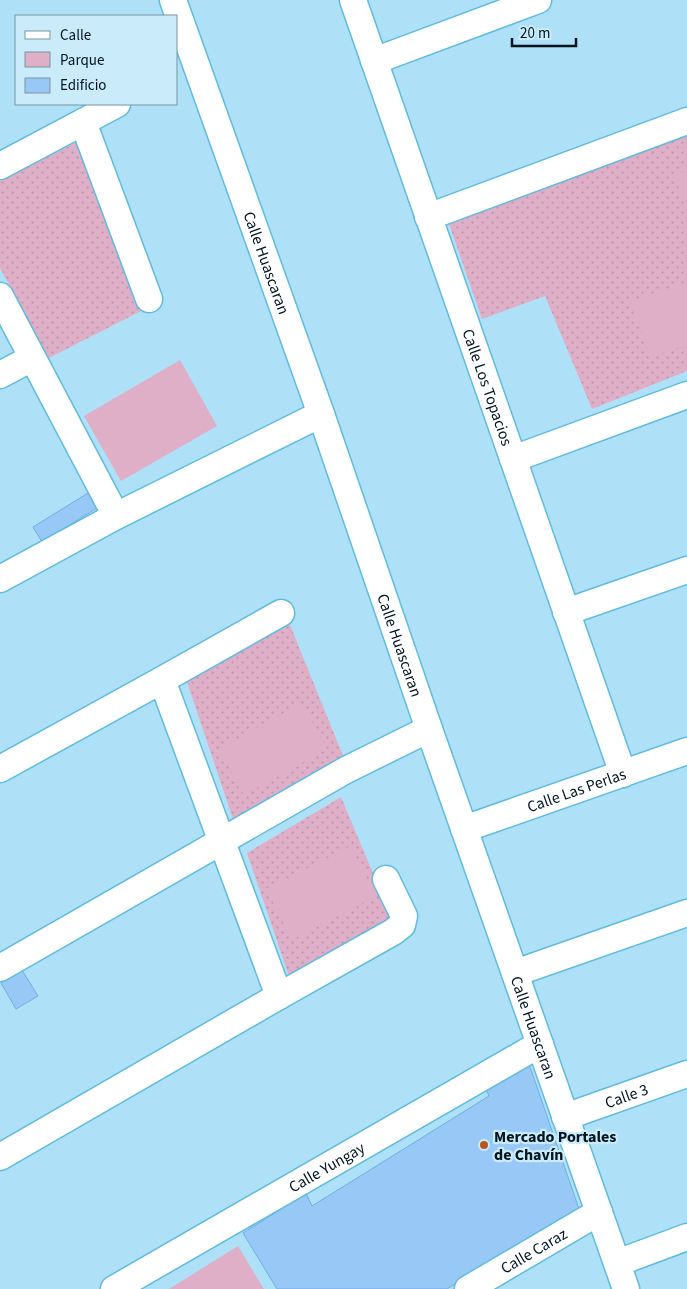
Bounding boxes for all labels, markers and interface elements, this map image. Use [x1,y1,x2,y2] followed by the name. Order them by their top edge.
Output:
[15,15,178,105] legend
[512,15,576,47] scale bar
[520,23,550,44] text: 20 m
[60,25,91,46] text: Calle
[60,50,104,71] text: Parque
[60,75,107,96] text: Edificio
[237,209,294,317] street label: Calle Huascaran
[457,326,518,449] street label: Calle Los Topacios
[371,591,427,700] street label: Calle Huascaran
[524,763,629,818] street label: Calle Las Perlas
[505,973,561,1082] street label: Calle Huascaran
[602,1079,651,1114] street label: Calle 3
[494,1126,616,1166] place label: Mercado Portales de Chavín
[285,1137,369,1198] street label: Calle Yungay
[478,1139,490,1151] marker: Mercado Portales de Chavín
[497,1223,572,1280] street label: Calle Caraz

